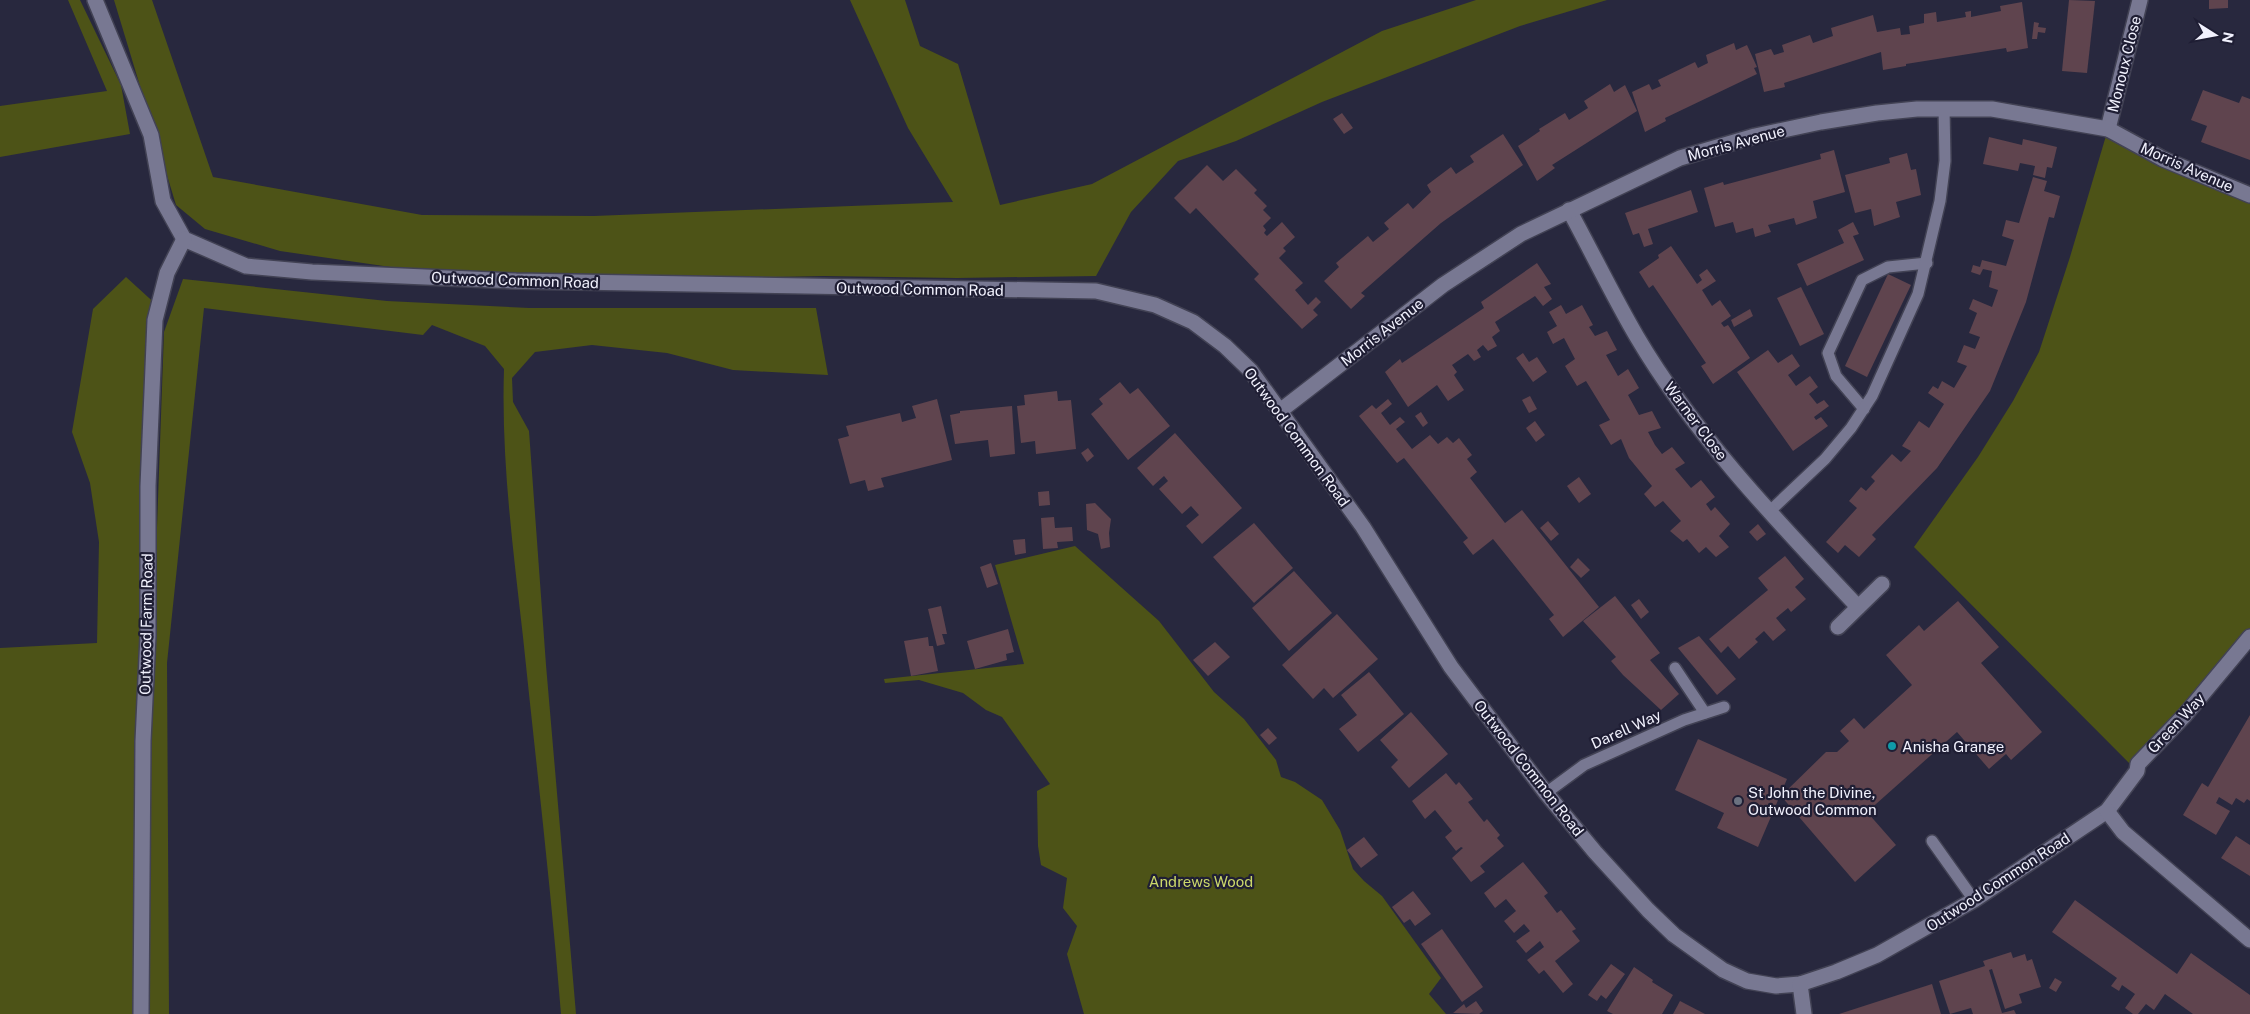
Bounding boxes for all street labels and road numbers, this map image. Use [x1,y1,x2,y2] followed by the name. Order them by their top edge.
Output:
[2104,14,2144,114] street label: Monoux Close
[1686,122,1786,164] street label: Morris Avenue
[2138,139,2236,195] street label: Morris Avenue
[431,269,599,291] street label: Outwood Common Road
[836,279,1004,299] street label: Outwood Common Road
[1337,295,1427,369] street label: Morris Avenue
[1241,364,1353,510] street label: Outwood Common Road
[1661,379,1731,463] street label: Warner Close
[136,553,156,695] street label: Outwood Farm Road
[2144,690,2208,756] street label: Green Way
[1471,697,1587,839] street label: Outwood Common Road
[1588,706,1664,752] street label: Darell Way
[1923,829,2073,935] street label: Outwood Common Road

